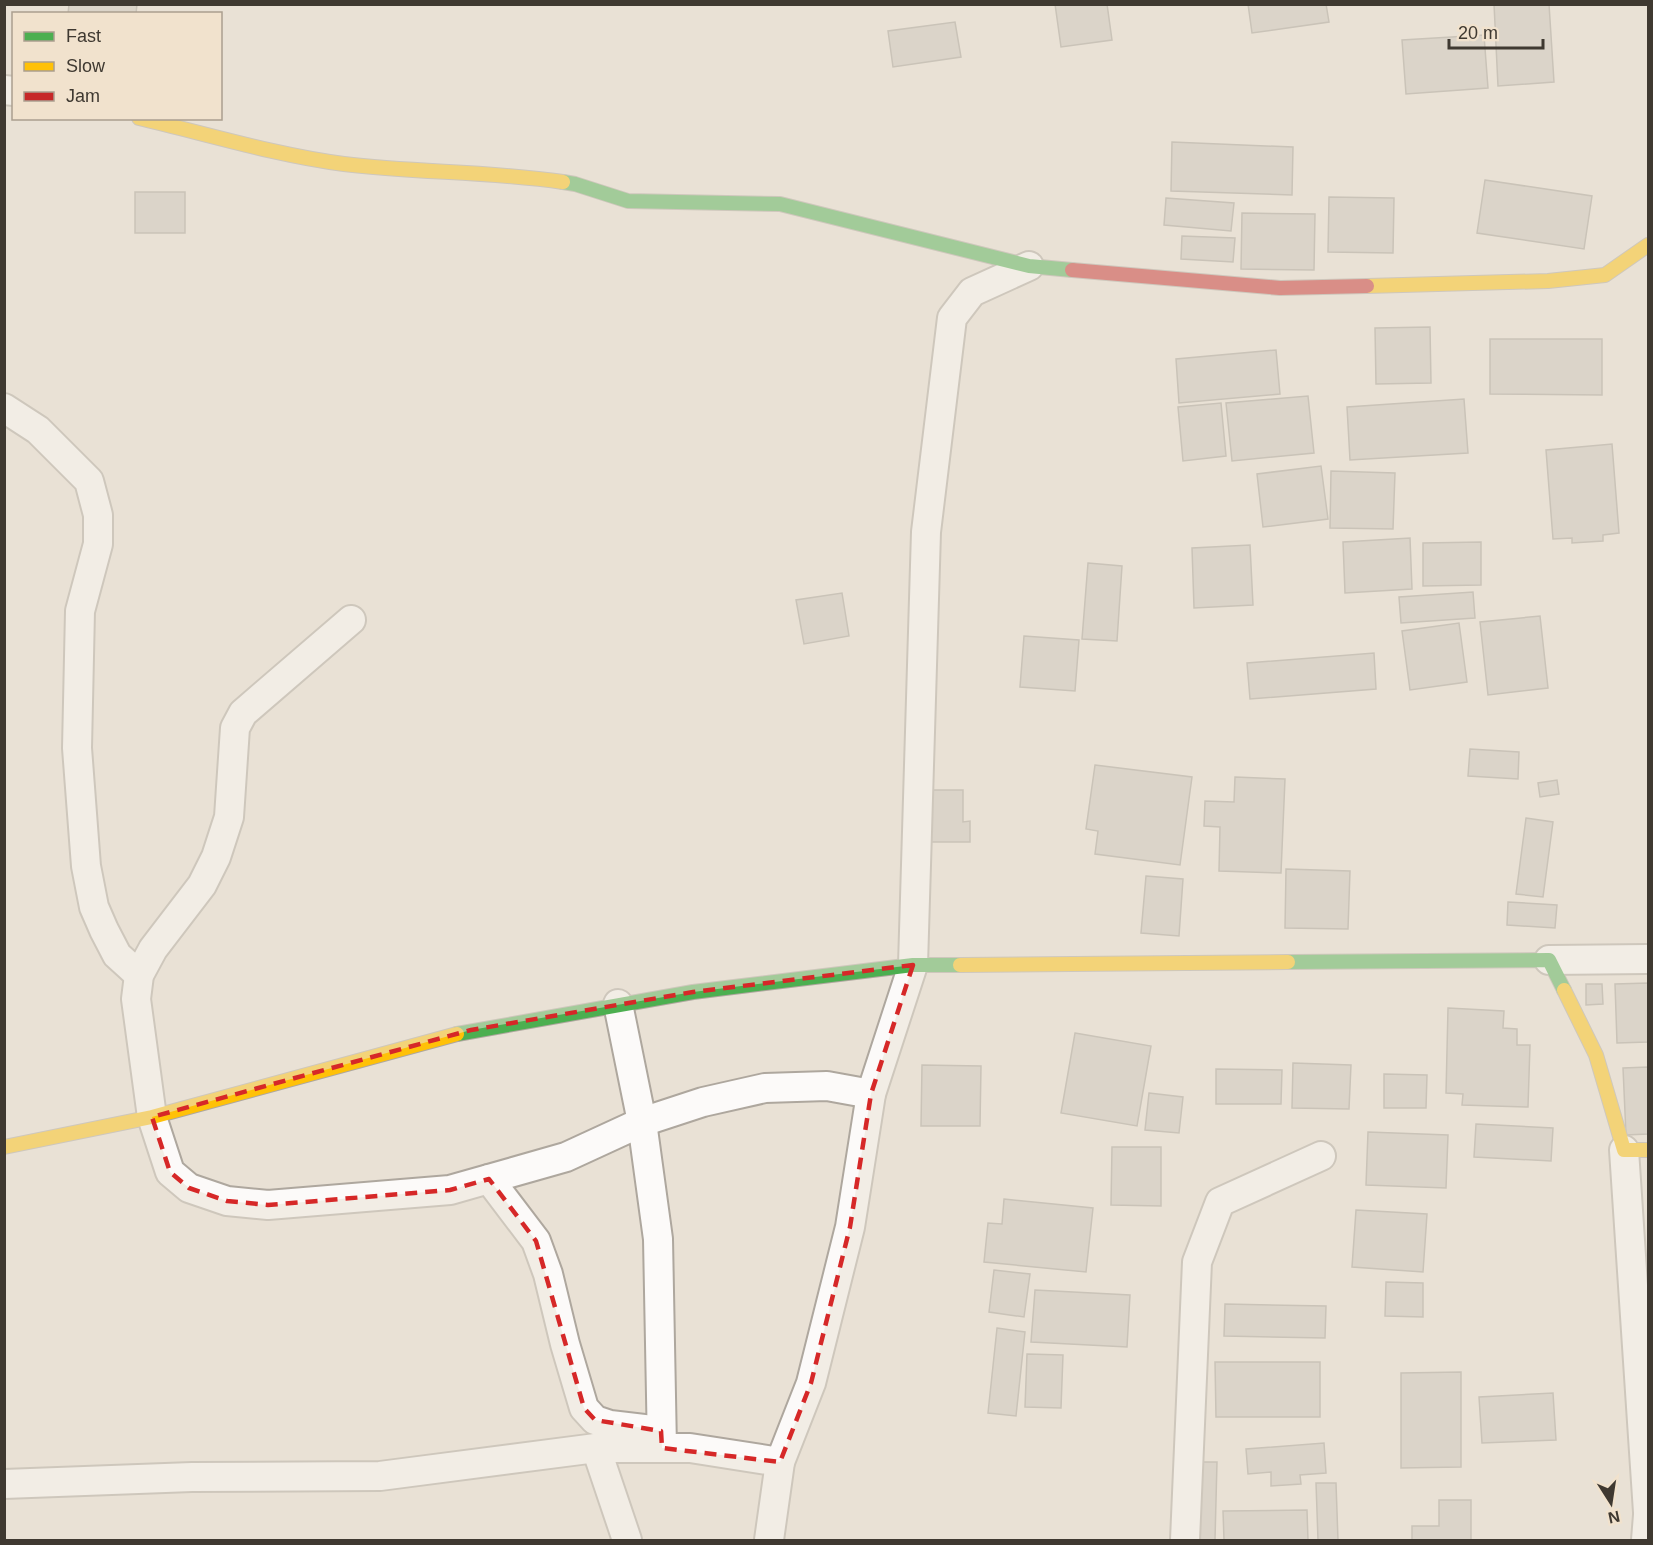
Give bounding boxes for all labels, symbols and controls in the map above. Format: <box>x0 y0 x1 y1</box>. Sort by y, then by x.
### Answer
legend <box>12 12 222 120</box>
scale bar <box>1449 12 1544 50</box>
text: 20 m <box>1458 23 1498 43</box>
text: Fast <box>66 26 101 46</box>
text: Slow <box>66 56 106 76</box>
text: Jam <box>66 86 100 106</box>
north arrow <box>1581 1473 1641 1533</box>
text: N <box>1607 1508 1621 1527</box>

